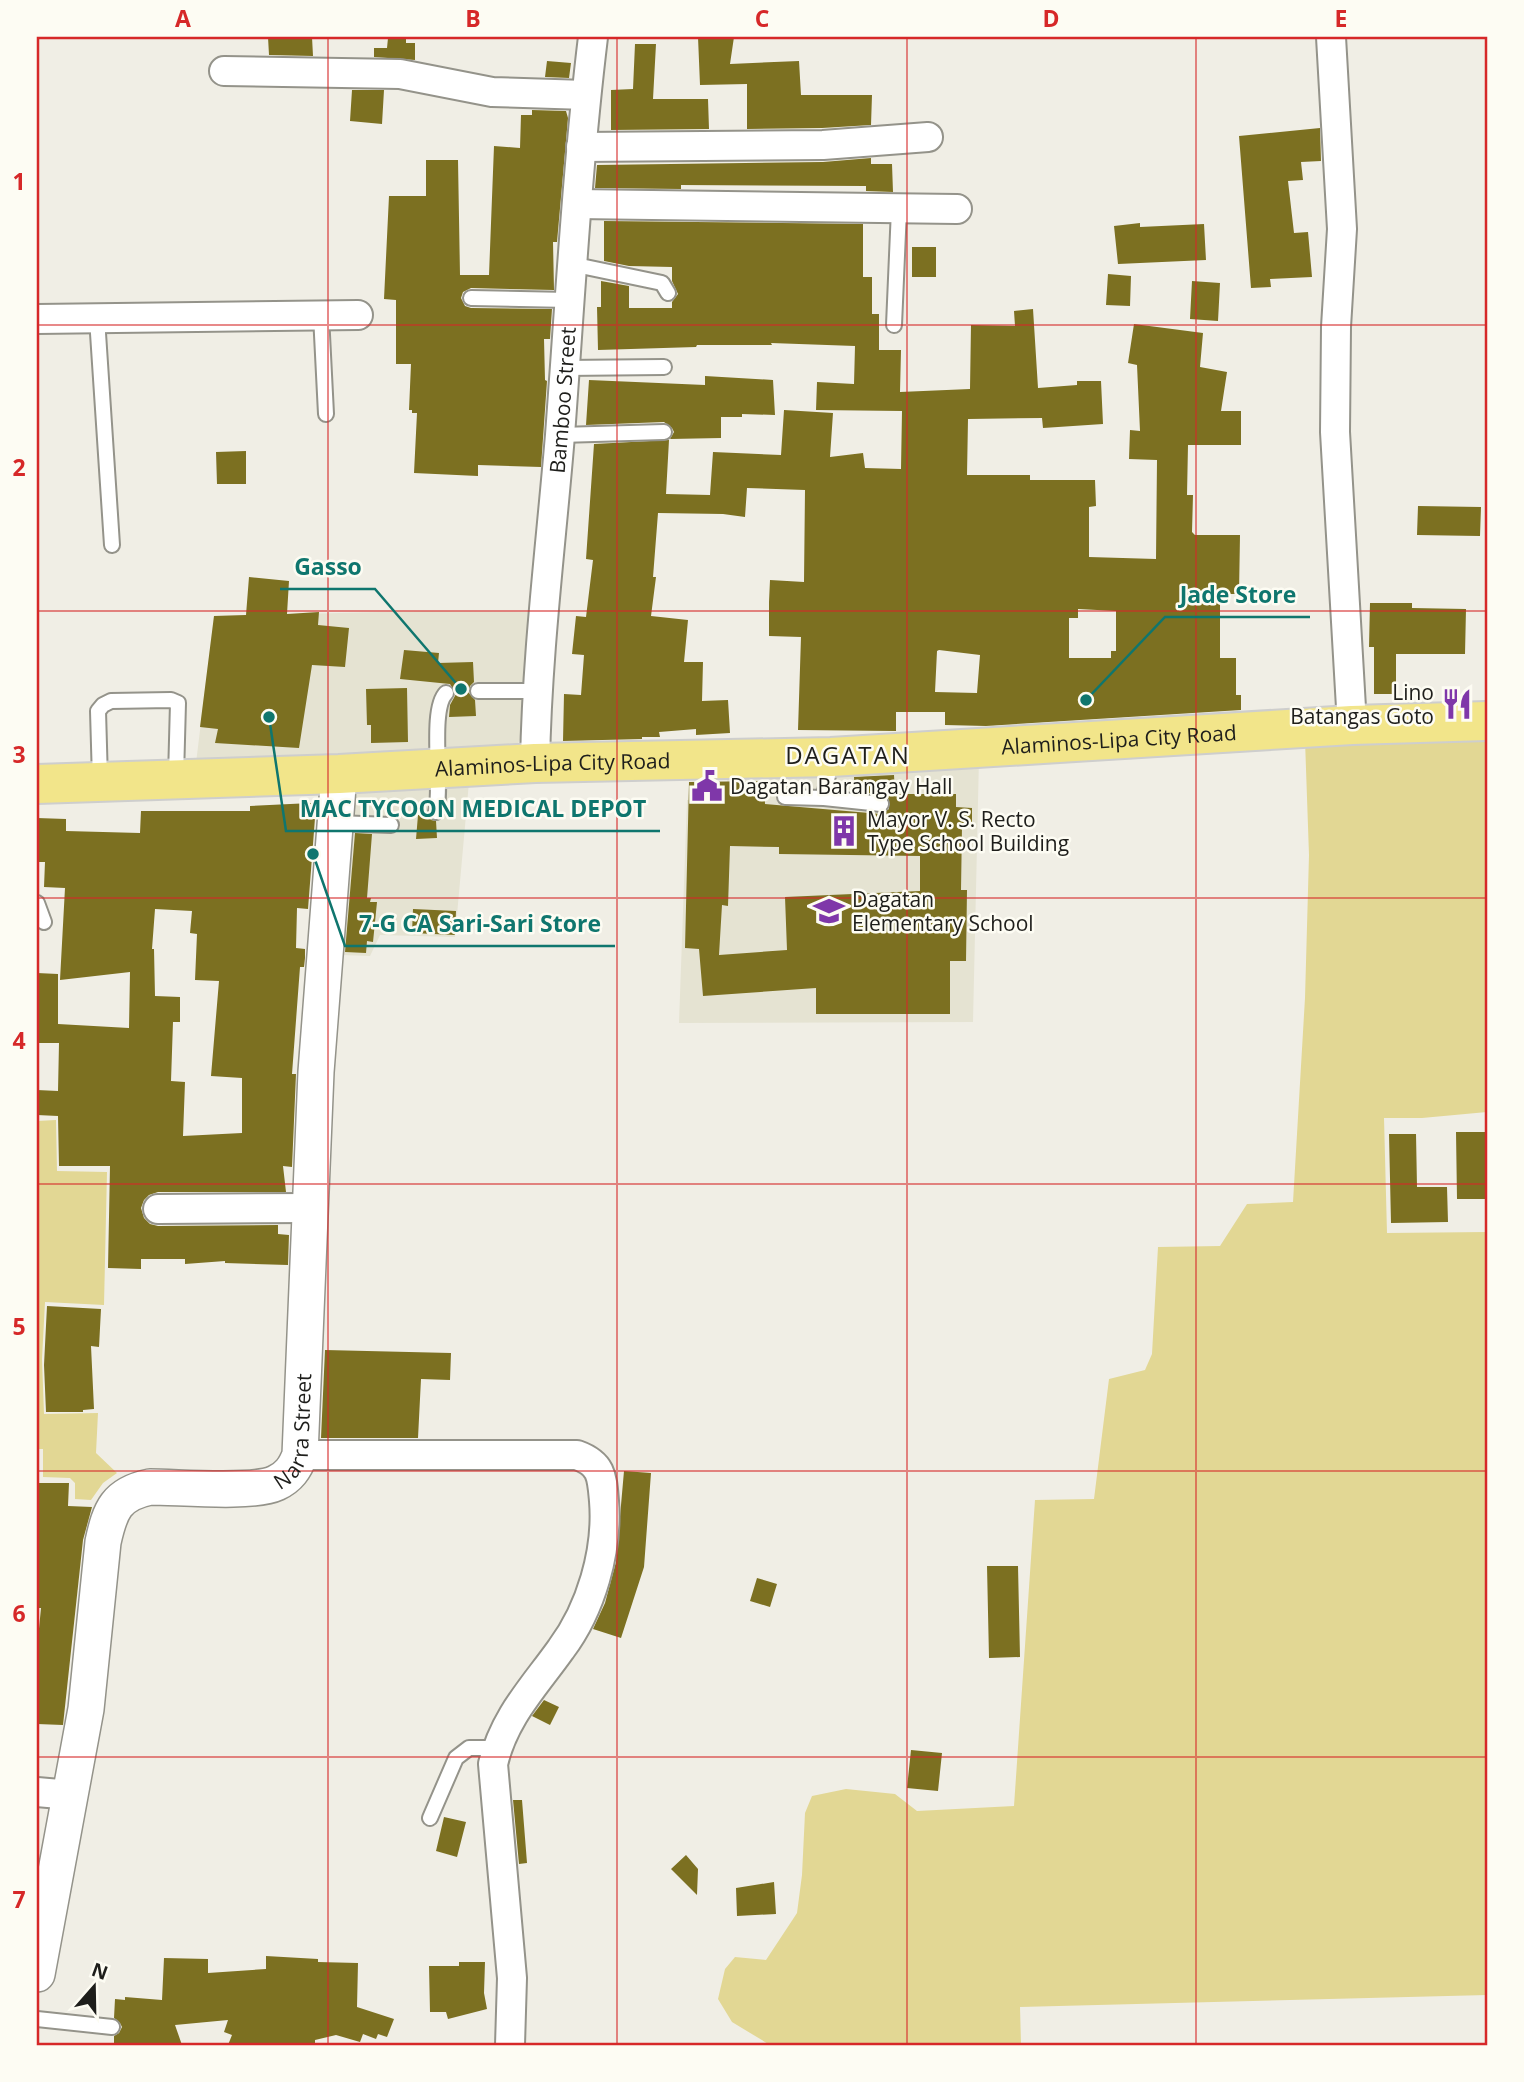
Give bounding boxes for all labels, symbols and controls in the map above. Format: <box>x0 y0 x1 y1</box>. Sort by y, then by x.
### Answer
text: A <box>175 2 191 34</box>
text: B <box>465 2 481 34</box>
text: C <box>755 2 769 34</box>
text: D <box>1042 2 1060 34</box>
text: E <box>1335 2 1347 34</box>
text: 1 <box>12 165 26 197</box>
street label: Bamboo Street <box>543 326 582 475</box>
text: 2 <box>12 451 26 483</box>
callout: Gasso <box>280 545 375 589</box>
text: Gasso <box>294 550 362 582</box>
callout: Jade Store <box>1165 573 1310 617</box>
text: Jade Store <box>1178 578 1296 610</box>
place label: Lino Batangas Goto <box>1290 678 1434 730</box>
restaurant icon: Lino Batangas Goto <box>1440 687 1474 721</box>
street label: Alaminos-Lipa City Road <box>1000 718 1237 761</box>
text: 3 <box>12 738 26 770</box>
district label: DAGATAN <box>785 738 911 771</box>
street label: Alaminos-Lipa City Road <box>434 746 671 783</box>
public building icon: Dagatan Barangay Hall <box>690 769 724 803</box>
place label: Dagatan Barangay Hall <box>730 772 953 800</box>
callout: MAC TYCOON MEDICAL DEPOT <box>286 787 660 831</box>
text: MAC TYCOON MEDICAL DEPOT <box>300 792 646 824</box>
place label: Mayor V. S. Recto Type School Building <box>867 805 1069 857</box>
building icon: Mayor V. S. Recto Type School Building <box>827 814 861 848</box>
place label: Dagatan Elementary School <box>852 885 1034 937</box>
school or university icon: Dagatan Elementary School <box>812 894 846 928</box>
callout: 7-G CA Sari-Sari Store <box>345 902 615 946</box>
text: 7-G CA Sari-Sari Store <box>359 907 601 939</box>
text: 4 <box>12 1024 26 1056</box>
text: 5 <box>12 1310 26 1342</box>
street label: Narra Street <box>268 1373 317 1496</box>
text: 6 <box>12 1597 26 1629</box>
text: 7 <box>12 1883 26 1915</box>
north arrow <box>60 1952 130 2022</box>
text: N <box>88 1956 112 1986</box>

